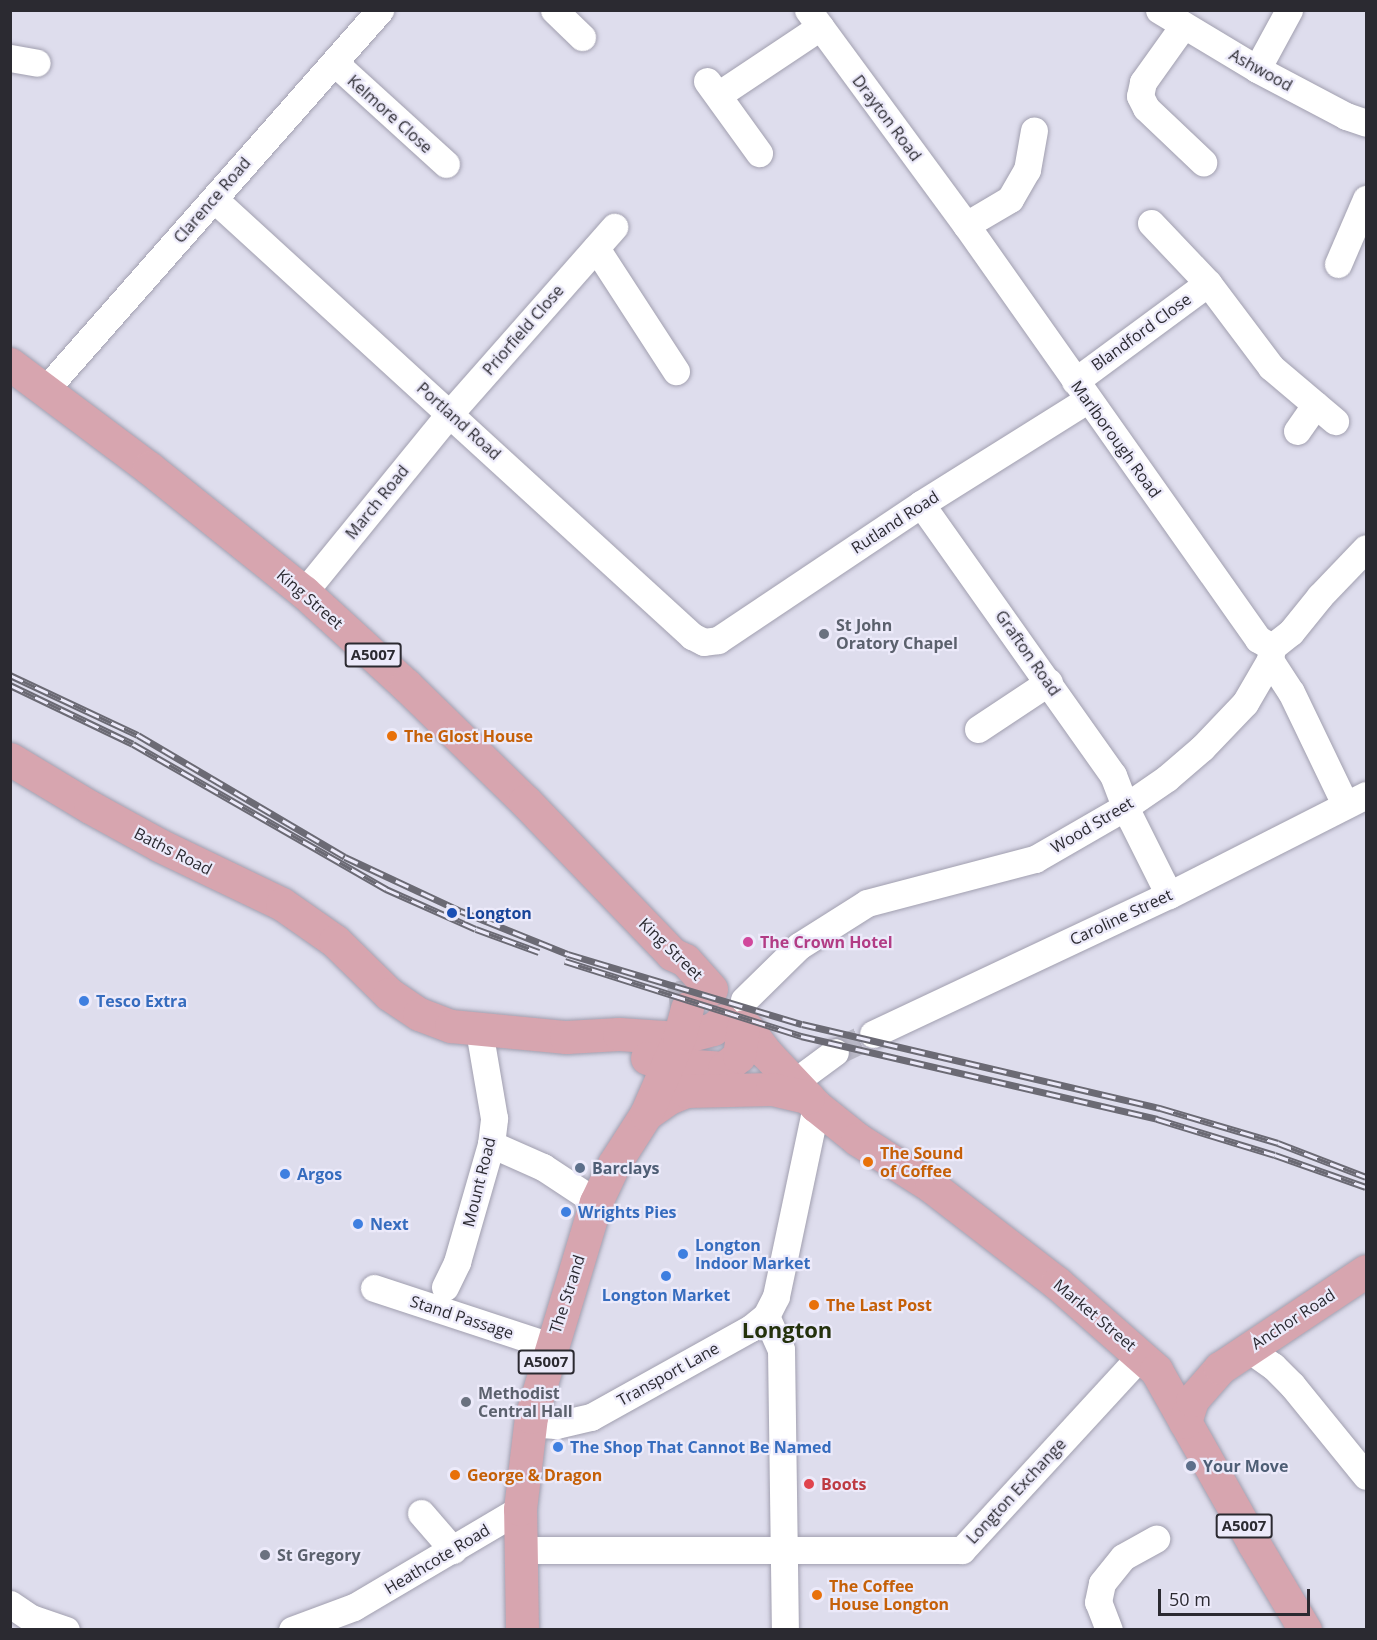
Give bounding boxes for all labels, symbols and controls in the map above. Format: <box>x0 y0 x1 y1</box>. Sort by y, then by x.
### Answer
street label: Ashwood <box>1226 45 1296 95</box>
street label: Kelmore Close <box>344 71 436 157</box>
street label: Drayton Road <box>848 71 926 165</box>
street label: Clarence Road <box>170 153 254 247</box>
street label: Priorfield Close <box>479 281 567 379</box>
street label: Blandford Close <box>1087 289 1195 375</box>
street label: Marlborough Road <box>1067 377 1165 501</box>
street label: Portland Road <box>413 378 505 464</box>
street label: March Road <box>341 461 413 543</box>
street label: Rutland Road <box>848 487 942 557</box>
street label: King Street <box>273 565 347 633</box>
street label: Grafton Road <box>991 607 1065 699</box>
place label: St John Oratory Chapel <box>836 615 958 653</box>
marker: St John Oratory Chapel <box>817 627 831 641</box>
road number: A5007 <box>344 643 401 667</box>
place label: The Glost House <box>404 726 533 746</box>
marker: The Glost House <box>385 729 399 743</box>
street label: Wood Street <box>1047 793 1137 857</box>
street label: Baths Road <box>131 823 215 879</box>
street label: Caroline Street <box>1067 885 1175 949</box>
place label: Longton <box>466 903 532 923</box>
marker: Longton <box>443 904 461 922</box>
street label: King Street <box>635 914 707 984</box>
place label: The Crown Hotel <box>760 932 893 952</box>
marker: The Crown Hotel <box>741 935 755 949</box>
place label: Tesco Extra <box>96 991 187 1011</box>
marker: Tesco Extra <box>77 994 91 1008</box>
street label: Mount Road <box>459 1135 499 1229</box>
place label: The Sound of Coffee <box>880 1143 963 1181</box>
marker: The Sound of Coffee <box>861 1155 875 1169</box>
place label: Barclays <box>592 1158 660 1178</box>
marker: Barclays <box>573 1161 587 1175</box>
place label: Argos <box>297 1164 342 1184</box>
marker: Argos <box>278 1167 292 1181</box>
place label: Wrights Pies <box>578 1202 677 1222</box>
marker: Wrights Pies <box>559 1205 573 1219</box>
place label: Next <box>370 1214 409 1234</box>
marker: Next <box>351 1217 365 1231</box>
place label: Longton Indoor Market <box>695 1235 811 1273</box>
marker: Longton Indoor Market <box>676 1247 690 1261</box>
street label: The Strand <box>545 1252 589 1336</box>
marker: Longton Market <box>659 1269 673 1283</box>
street label: Market Street <box>1050 1275 1140 1355</box>
place label: Longton Market <box>602 1285 730 1305</box>
street label: Anchor Road <box>1248 1285 1338 1353</box>
street label: Stand Passage <box>408 1291 516 1343</box>
place label: The Last Post <box>826 1295 932 1315</box>
marker: The Last Post <box>807 1298 821 1312</box>
district label: Longton <box>742 1317 832 1343</box>
street label: Transport Lane <box>614 1338 722 1410</box>
road number: A5007 <box>518 1350 574 1374</box>
place label: Methodist Central Hall <box>478 1383 573 1421</box>
marker: Methodist Central Hall <box>459 1395 473 1409</box>
street label: Longton Exchange <box>962 1434 1070 1548</box>
place label: The Shop That Cannot Be Named <box>570 1437 832 1457</box>
marker: The Shop That Cannot Be Named <box>551 1440 565 1454</box>
place label: Your Move <box>1203 1456 1288 1476</box>
marker: Your Move <box>1184 1459 1198 1473</box>
place label: George & Dragon <box>467 1465 602 1485</box>
marker: George & Dragon <box>448 1468 462 1482</box>
place label: Boots <box>821 1474 866 1494</box>
marker: Boots <box>802 1477 816 1491</box>
road number: A5007 <box>1216 1514 1272 1538</box>
street label: Heathcote Road <box>381 1520 493 1598</box>
place label: St Gregory <box>277 1545 361 1565</box>
marker: St Gregory <box>258 1548 272 1562</box>
place label: The Coffee House Longton <box>829 1576 949 1614</box>
scale bar <box>1161 1577 1312 1615</box>
text: 50 m <box>1169 1587 1211 1611</box>
marker: The Coffee House Longton <box>810 1588 824 1602</box>

